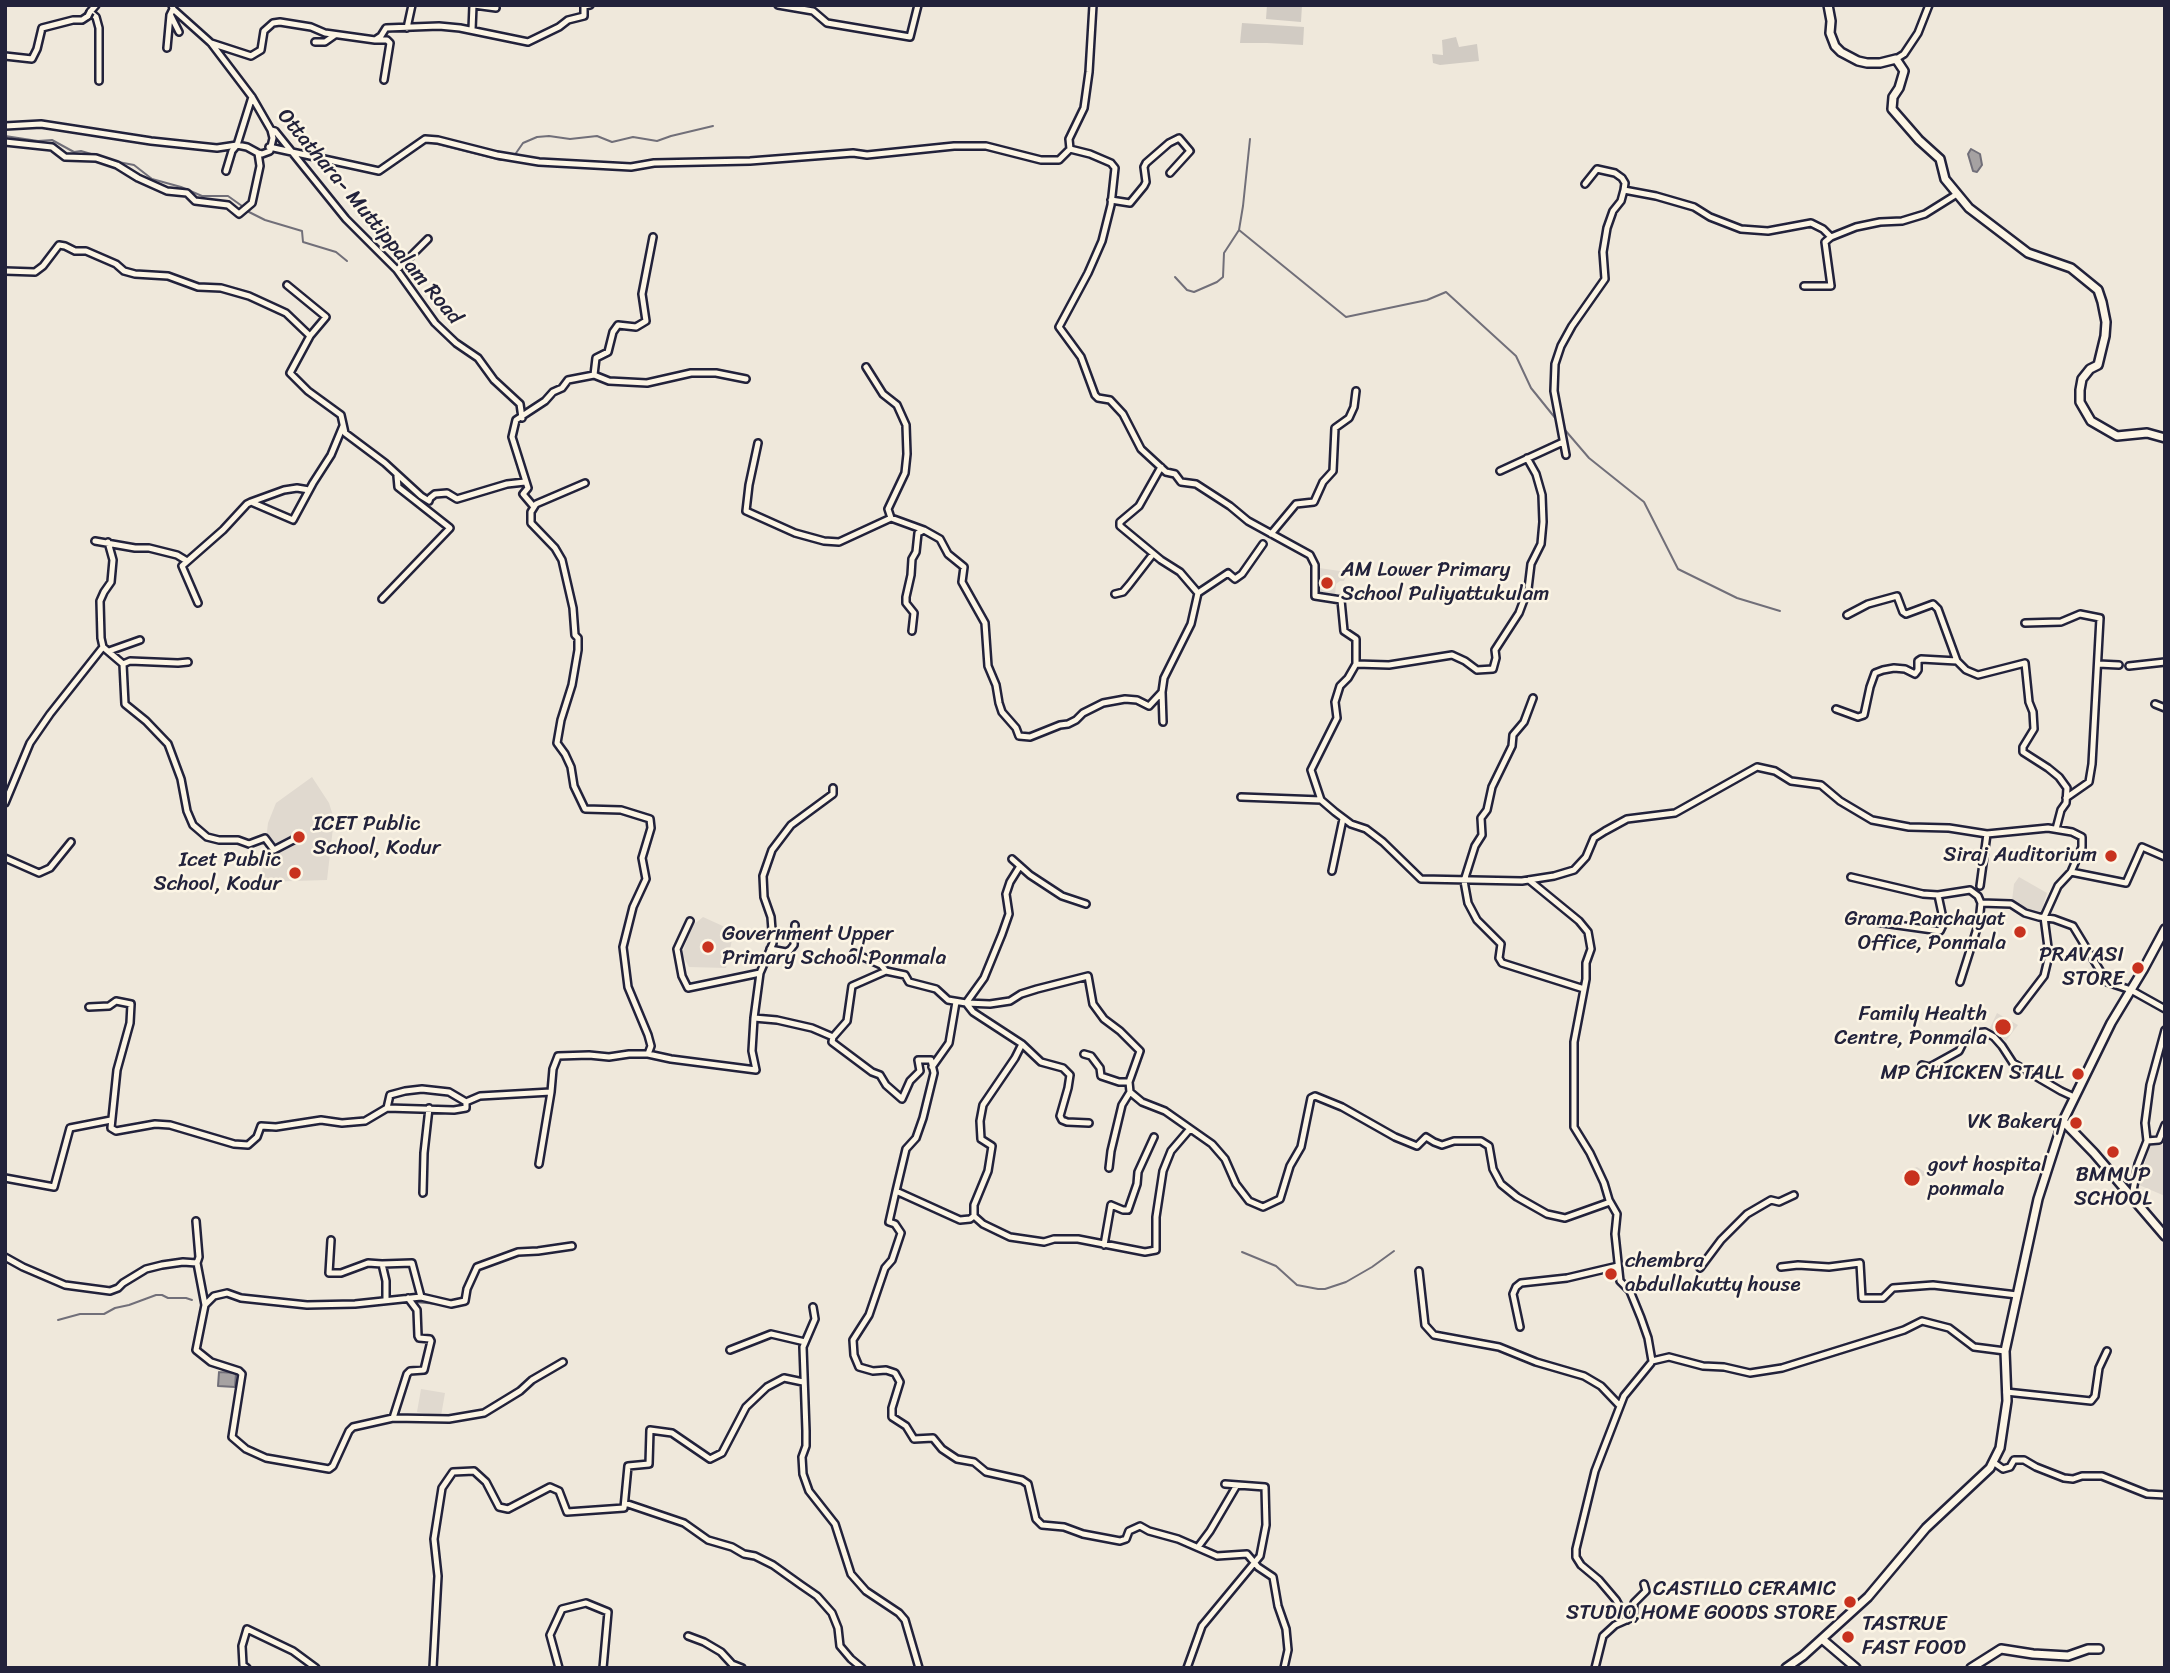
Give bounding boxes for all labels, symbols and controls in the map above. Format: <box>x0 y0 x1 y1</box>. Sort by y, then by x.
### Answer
street label: Ottathara- Muttippalam Road <box>271 104 467 330</box>
place label: AM Lower Primary School Puliyattukulam <box>1341 558 1549 608</box>
marker: AM Lower Primary School Puliyattukulam <box>1319 575 1335 591</box>
place label: ICET Public School, Kodur <box>313 812 440 862</box>
marker: ICET Public School, Kodur <box>291 829 307 845</box>
place label: Siraj Auditorium <box>1943 843 2097 869</box>
place label: Icet Public School, Kodur <box>154 848 281 898</box>
marker: Siraj Auditorium <box>2103 848 2119 864</box>
marker: Icet Public School, Kodur <box>287 865 303 881</box>
place label: Grama Panchayat Office, Ponmala <box>1844 907 2006 957</box>
place label: Government Upper Primary School Ponmala <box>722 922 946 972</box>
marker: Grama Panchayat Office, Ponmala <box>2012 924 2028 940</box>
marker: Government Upper Primary School Ponmala <box>700 939 716 955</box>
place label: PRAVASI STORE <box>2039 943 2124 993</box>
marker: PRAVASI STORE <box>2130 960 2146 976</box>
place label: Family Health Centre, Ponmala <box>1834 1002 1987 1052</box>
marker: Family Health Centre, Ponmala <box>1993 1017 2013 1037</box>
place label: MP CHICKEN STALL <box>1881 1061 2064 1087</box>
marker: MP CHICKEN STALL <box>2070 1066 2086 1082</box>
place label: VK Bakery <box>1967 1110 2062 1136</box>
marker: VK Bakery <box>2068 1115 2084 1131</box>
marker: BMMUP SCHOOL <box>2105 1144 2121 1160</box>
place label: govt hospital ponmala <box>1928 1153 2047 1203</box>
place label: BMMUP SCHOOL <box>2074 1163 2152 1213</box>
marker: govt hospital ponmala <box>1902 1168 1922 1188</box>
place label: chembra abdullakutty house <box>1625 1249 1801 1299</box>
marker: chembra abdullakutty house <box>1603 1266 1619 1282</box>
place label: CASTILLO CERAMIC STUDIO,HOME GOODS STORE <box>1566 1577 1836 1627</box>
marker: CASTILLO CERAMIC STUDIO,HOME GOODS STORE <box>1842 1594 1858 1610</box>
place label: TASTRUE FAST FOOD <box>1862 1612 1966 1662</box>
marker: TASTRUE FAST FOOD <box>1840 1629 1856 1645</box>

